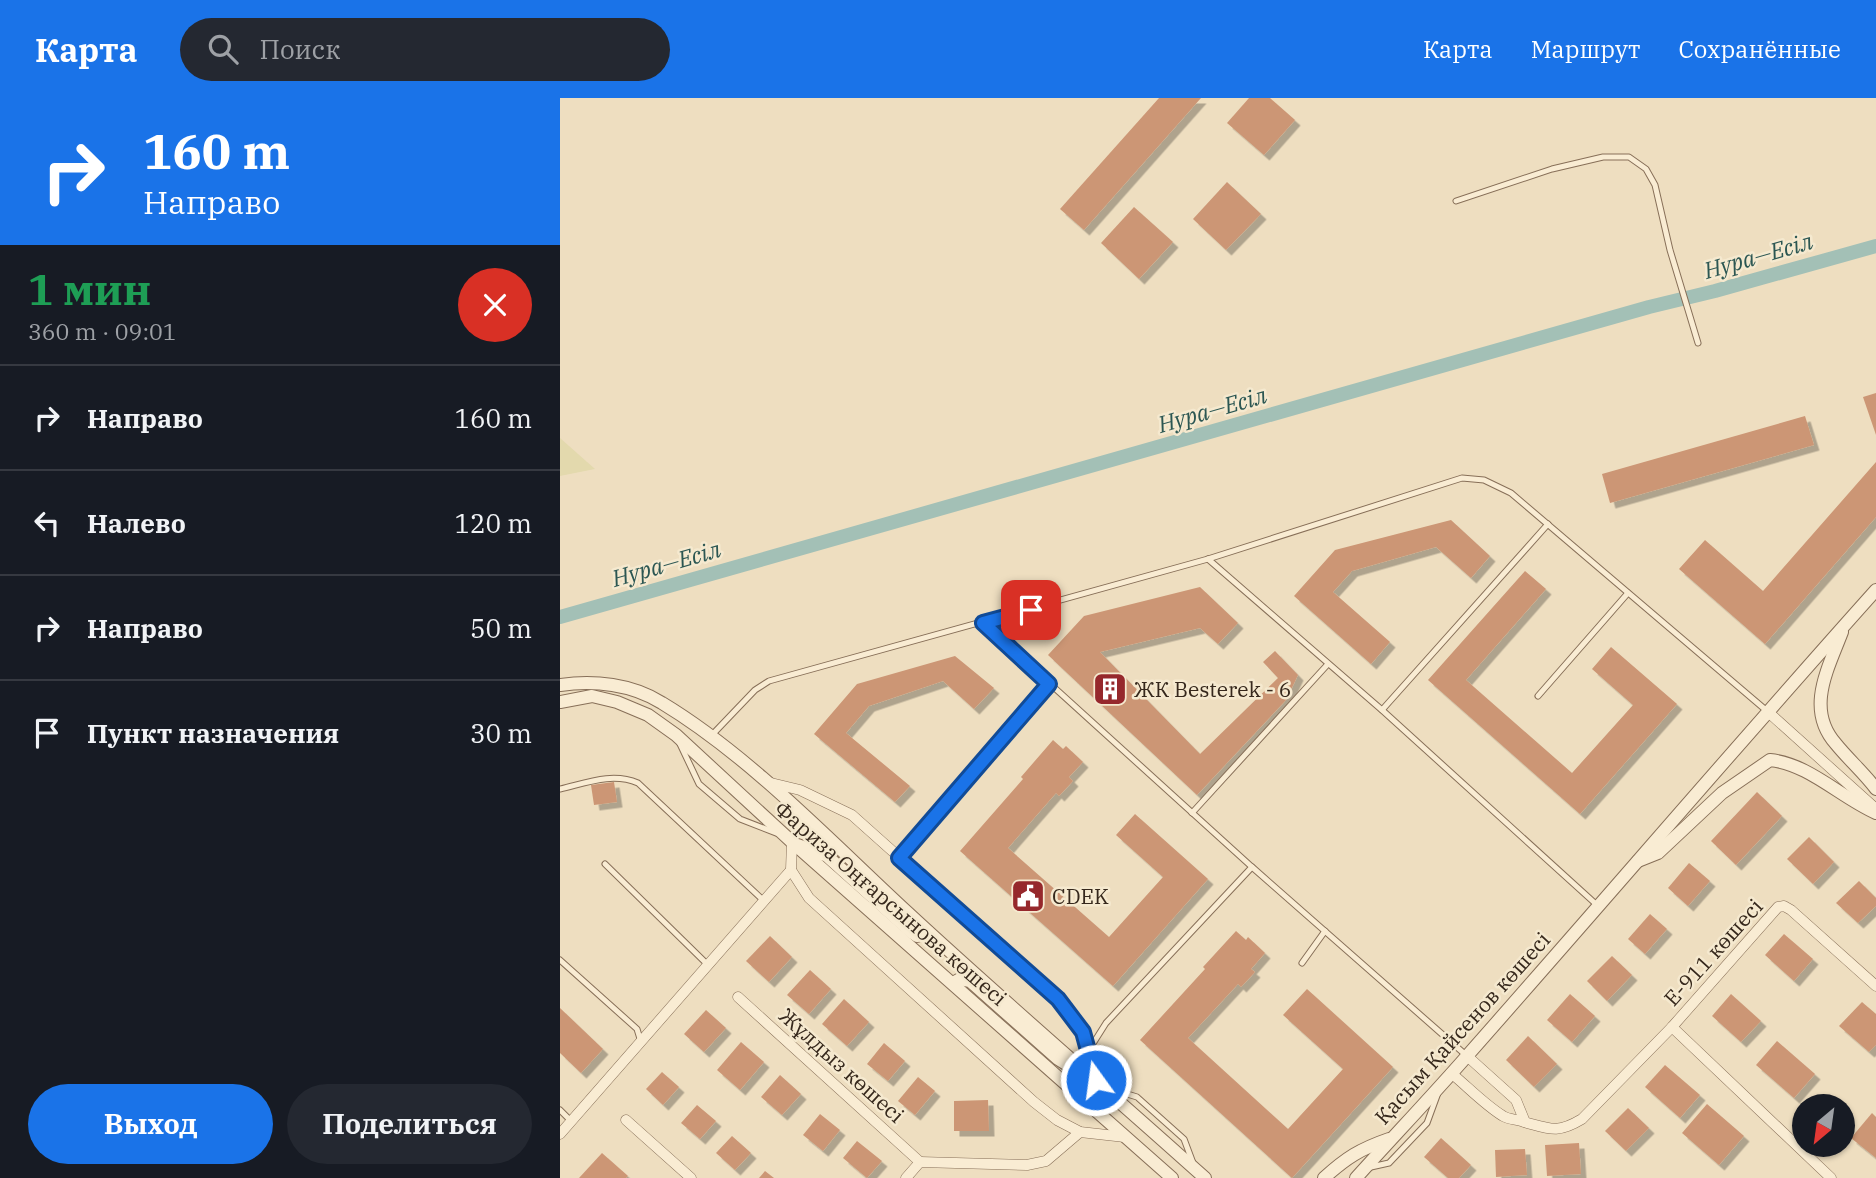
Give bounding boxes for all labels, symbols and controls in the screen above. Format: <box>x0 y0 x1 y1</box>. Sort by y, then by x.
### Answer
search box <box>180 18 670 81</box>
text: Карта <box>35 28 138 71</box>
icon: search <box>204 30 242 68</box>
text: Поиск <box>260 32 340 66</box>
text: Карта <box>1423 33 1493 65</box>
text: Маршрут <box>1531 33 1640 65</box>
text: Сохранённые <box>1678 33 1841 65</box>
text: 160 m <box>143 119 290 182</box>
icon: right <box>28 126 119 217</box>
text: Направо <box>143 181 280 223</box>
water label: Нура—Есіл <box>1699 225 1816 285</box>
text: 1 мин <box>28 262 151 317</box>
button: close <box>458 268 532 342</box>
text: 360 m · 09:01 <box>28 316 177 346</box>
water label: Нура—Есіл <box>1153 379 1270 439</box>
icon: right <box>28 399 66 437</box>
text: Направо <box>87 401 203 435</box>
text: 160 m <box>454 401 532 435</box>
icon: left <box>28 504 66 542</box>
text: Налево <box>87 506 186 540</box>
text: 120 m <box>454 506 532 540</box>
water label: Нура—Есіл <box>607 533 724 593</box>
pin <box>1001 580 1061 640</box>
icon: arrive <box>1012 591 1050 629</box>
icon: right <box>28 609 66 647</box>
text: Направо <box>87 611 203 645</box>
text: 50 m <box>470 611 532 645</box>
building icon: ЖК Besterek - 6 <box>1091 670 1129 708</box>
place label: ЖК Besterek - 6 <box>1134 675 1291 703</box>
icon: arrive <box>28 714 66 752</box>
text: Пункт назначения <box>87 716 339 750</box>
text: 30 m <box>470 716 532 750</box>
street label: Фариза Оңғарсынова көшесі <box>769 794 1013 1012</box>
public building icon: CDEK <box>1009 877 1047 915</box>
place label: CDEK <box>1052 882 1109 910</box>
street label: Е-911 көшесі <box>1657 893 1769 1011</box>
street label: Қасым Қайсенов көшесі <box>1368 926 1556 1130</box>
street label: Жұлдыз көшесі <box>774 1001 910 1129</box>
position arrow <box>1059 1043 1133 1117</box>
button: Выход <box>28 1084 273 1164</box>
button: Поделиться <box>287 1084 532 1164</box>
north arrow <box>1792 1094 1855 1157</box>
map controls <box>1792 1094 1855 1157</box>

